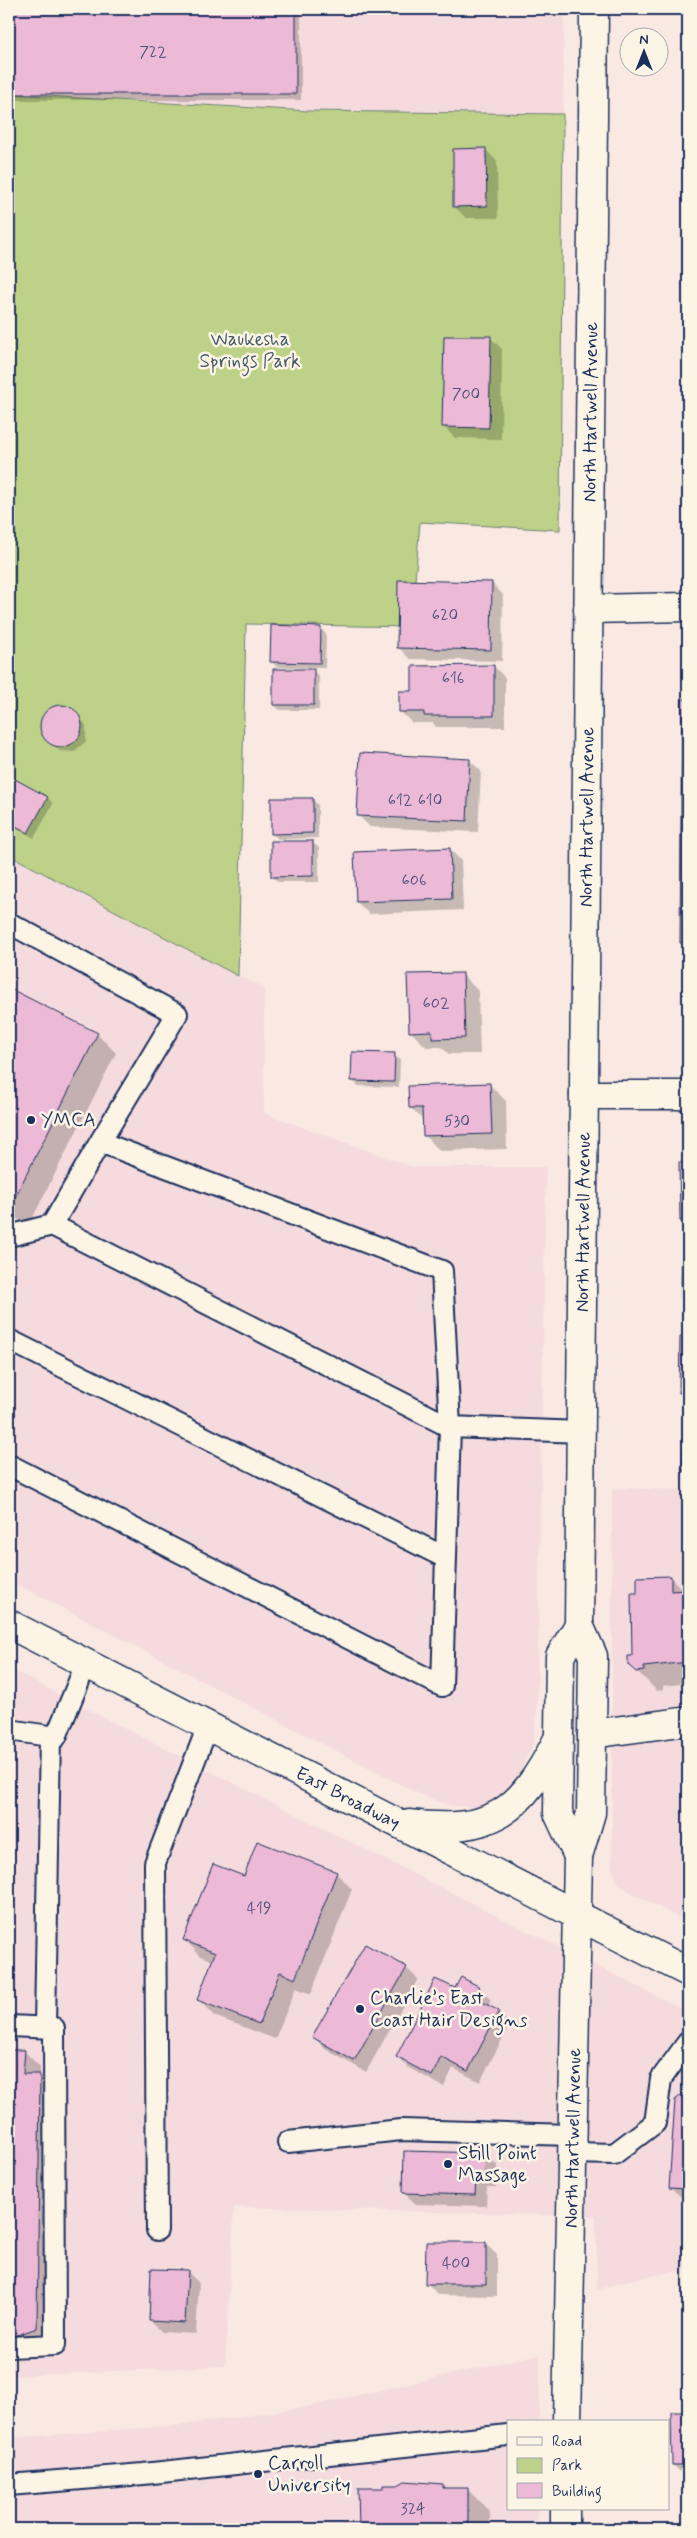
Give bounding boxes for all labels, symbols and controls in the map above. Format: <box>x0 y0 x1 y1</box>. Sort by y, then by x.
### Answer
north arrow <box>620 28 670 78</box>
text: N <box>639 31 649 49</box>
house number: 722 <box>139 42 167 63</box>
street label: North Hartwell Avenue <box>577 322 604 502</box>
park label: Waukesha Springs Park <box>200 327 300 377</box>
house number: 700 <box>452 384 480 405</box>
house number: 620 <box>432 605 458 626</box>
house number: 616 <box>442 668 464 689</box>
street label: North Hartwell Avenue <box>573 727 600 907</box>
house number: 612 <box>388 790 413 811</box>
house number: 610 <box>418 790 442 811</box>
house number: 606 <box>402 870 426 891</box>
house number: 602 <box>423 993 450 1014</box>
place label: YMCA <box>41 1108 96 1133</box>
house number: 530 <box>444 1111 470 1132</box>
marker: YMCA <box>25 1114 37 1126</box>
street label: North Hartwell Avenue <box>569 1132 596 1312</box>
street label: East Broadway <box>291 1760 405 1835</box>
house number: 419 <box>247 1898 271 1919</box>
place label: Charlie’s East Coast Hair Designs <box>370 1986 528 2036</box>
marker: Charlie’s East Coast Hair Designs <box>354 2003 366 2015</box>
street label: North Hartwell Avenue <box>558 2048 587 2228</box>
place label: Still Point Massage <box>458 2141 537 2189</box>
marker: Still Point Massage <box>442 2158 454 2170</box>
house number: 400 <box>442 2253 470 2274</box>
legend <box>507 2420 670 2510</box>
text: Road <box>552 2432 582 2452</box>
place label: Carroll University <box>268 2451 351 2498</box>
text: Park <box>552 2456 582 2476</box>
marker: Carroll University <box>252 2468 264 2480</box>
text: Building <box>552 2482 602 2503</box>
house number: 324 <box>400 2499 426 2520</box>

